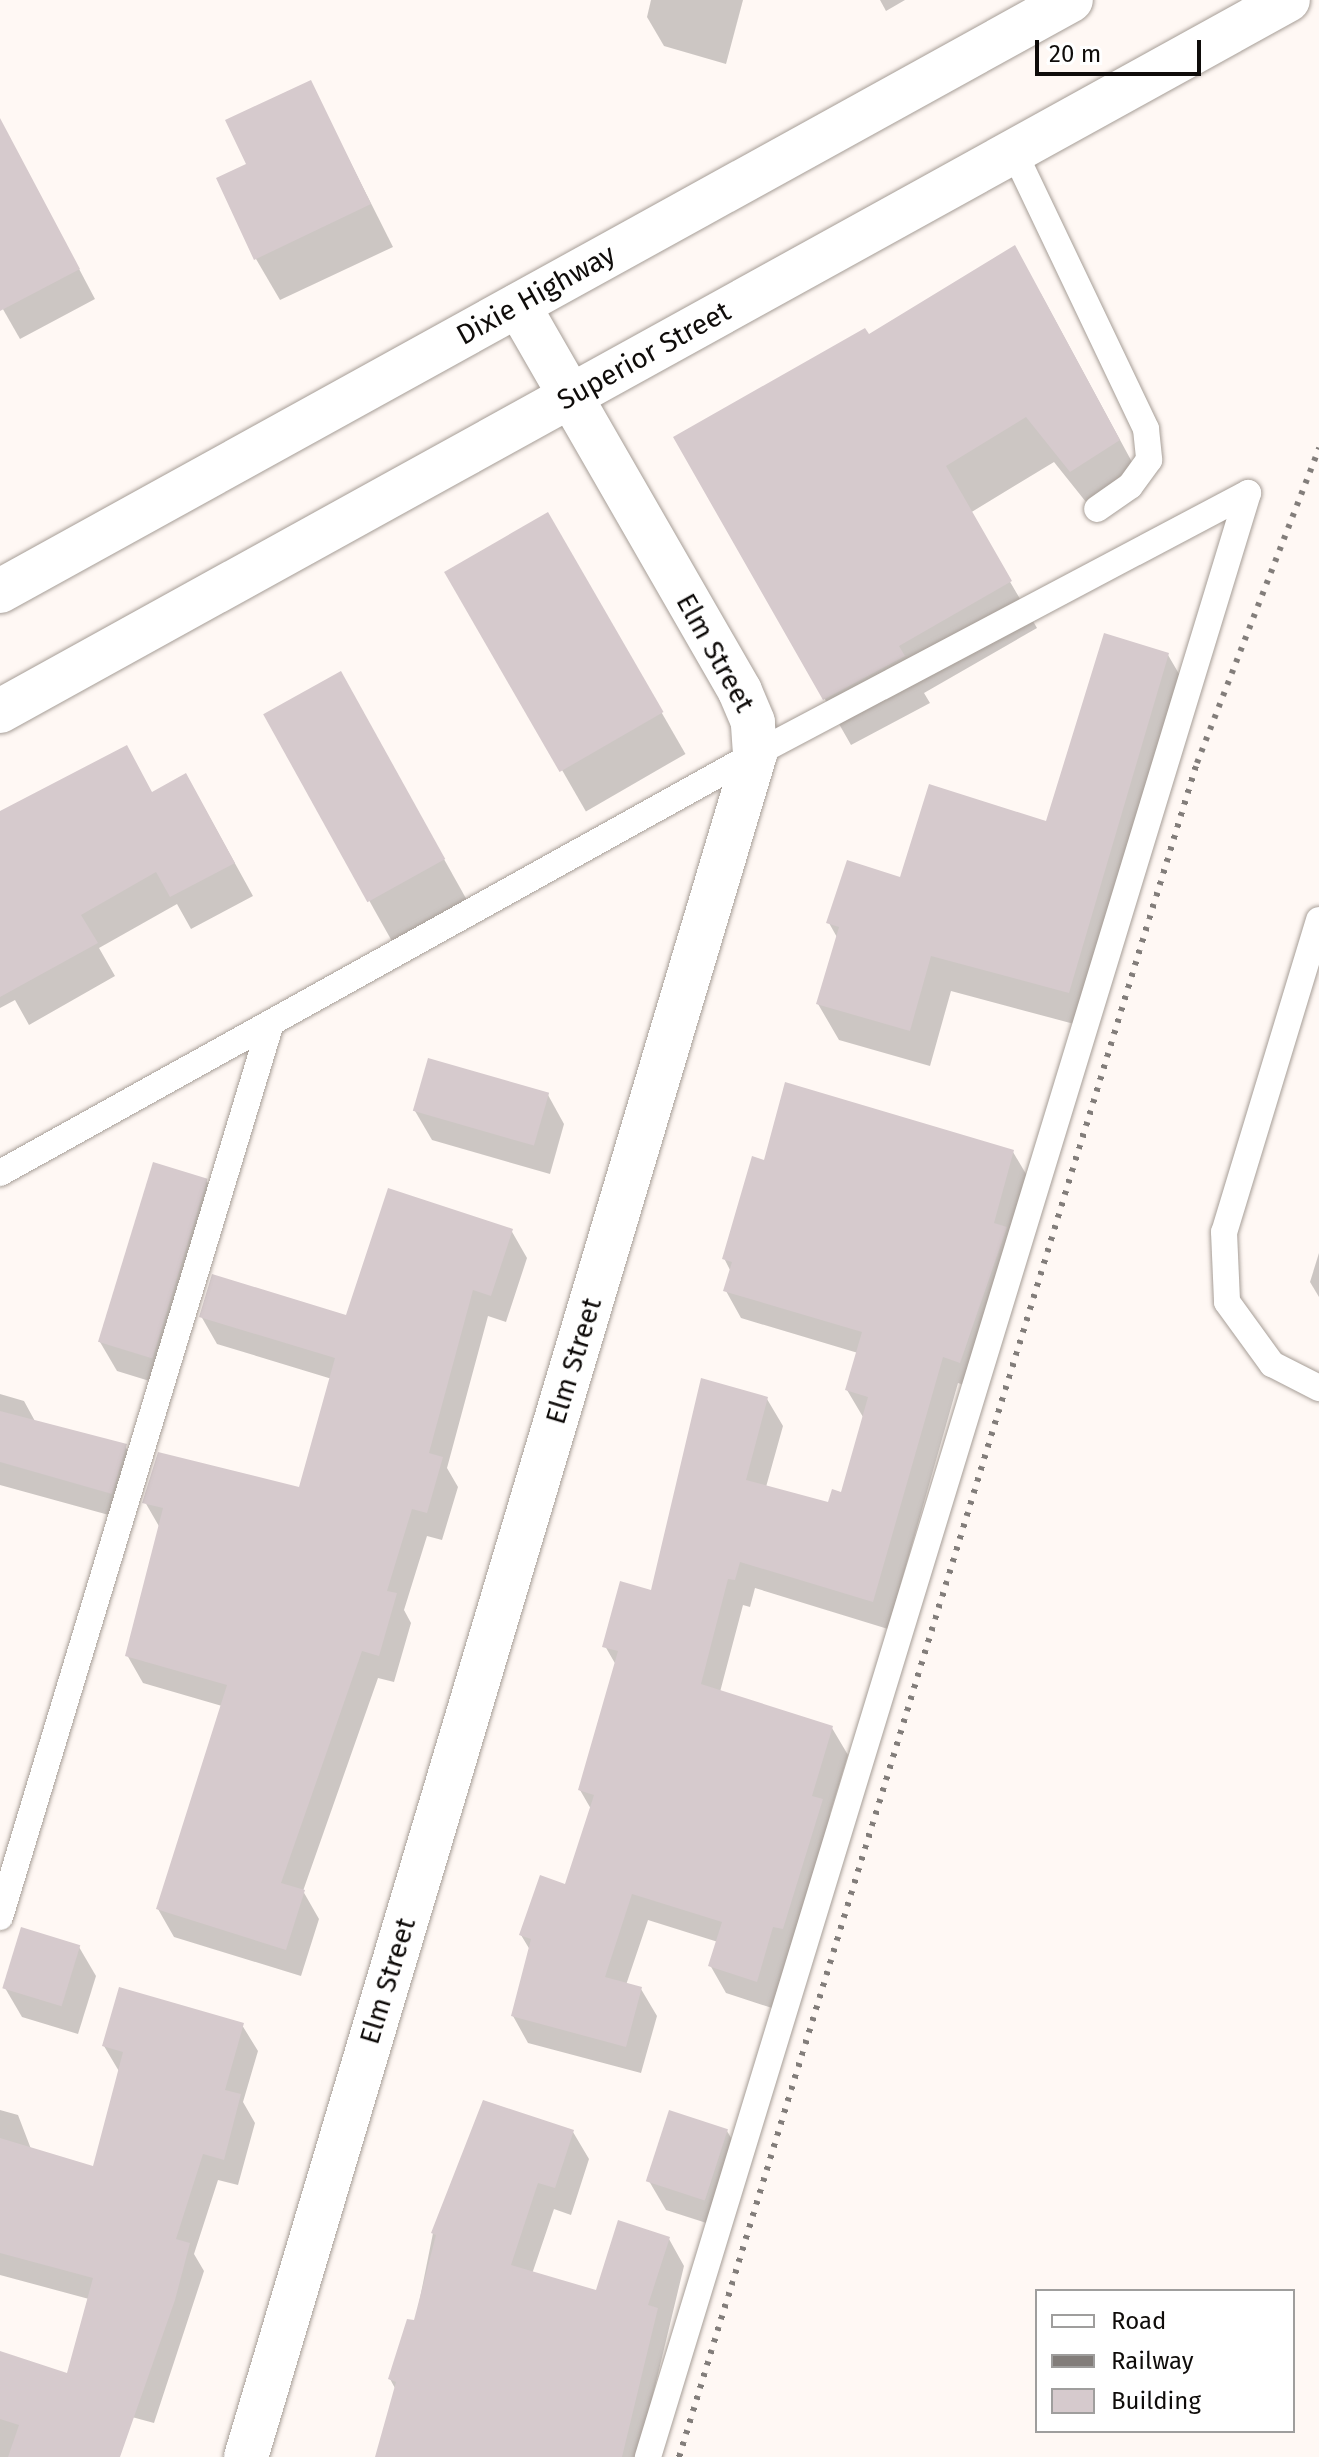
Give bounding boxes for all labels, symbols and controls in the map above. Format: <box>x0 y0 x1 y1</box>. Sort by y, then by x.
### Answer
scale bar <box>1039 24 1205 74</box>
text: 20 m <box>1049 40 1101 68</box>
street label: Dixie Highway <box>451 238 621 352</box>
street label: Superior Street <box>552 295 736 417</box>
street label: Elm Street <box>669 588 761 718</box>
street label: Elm Street <box>539 1294 609 1428</box>
street label: Elm Street <box>353 1914 423 2048</box>
legend <box>1035 2289 1295 2433</box>
text: Road <box>1111 2307 1166 2335</box>
text: Railway <box>1111 2347 1194 2375</box>
text: Building <box>1111 2387 1201 2415</box>

